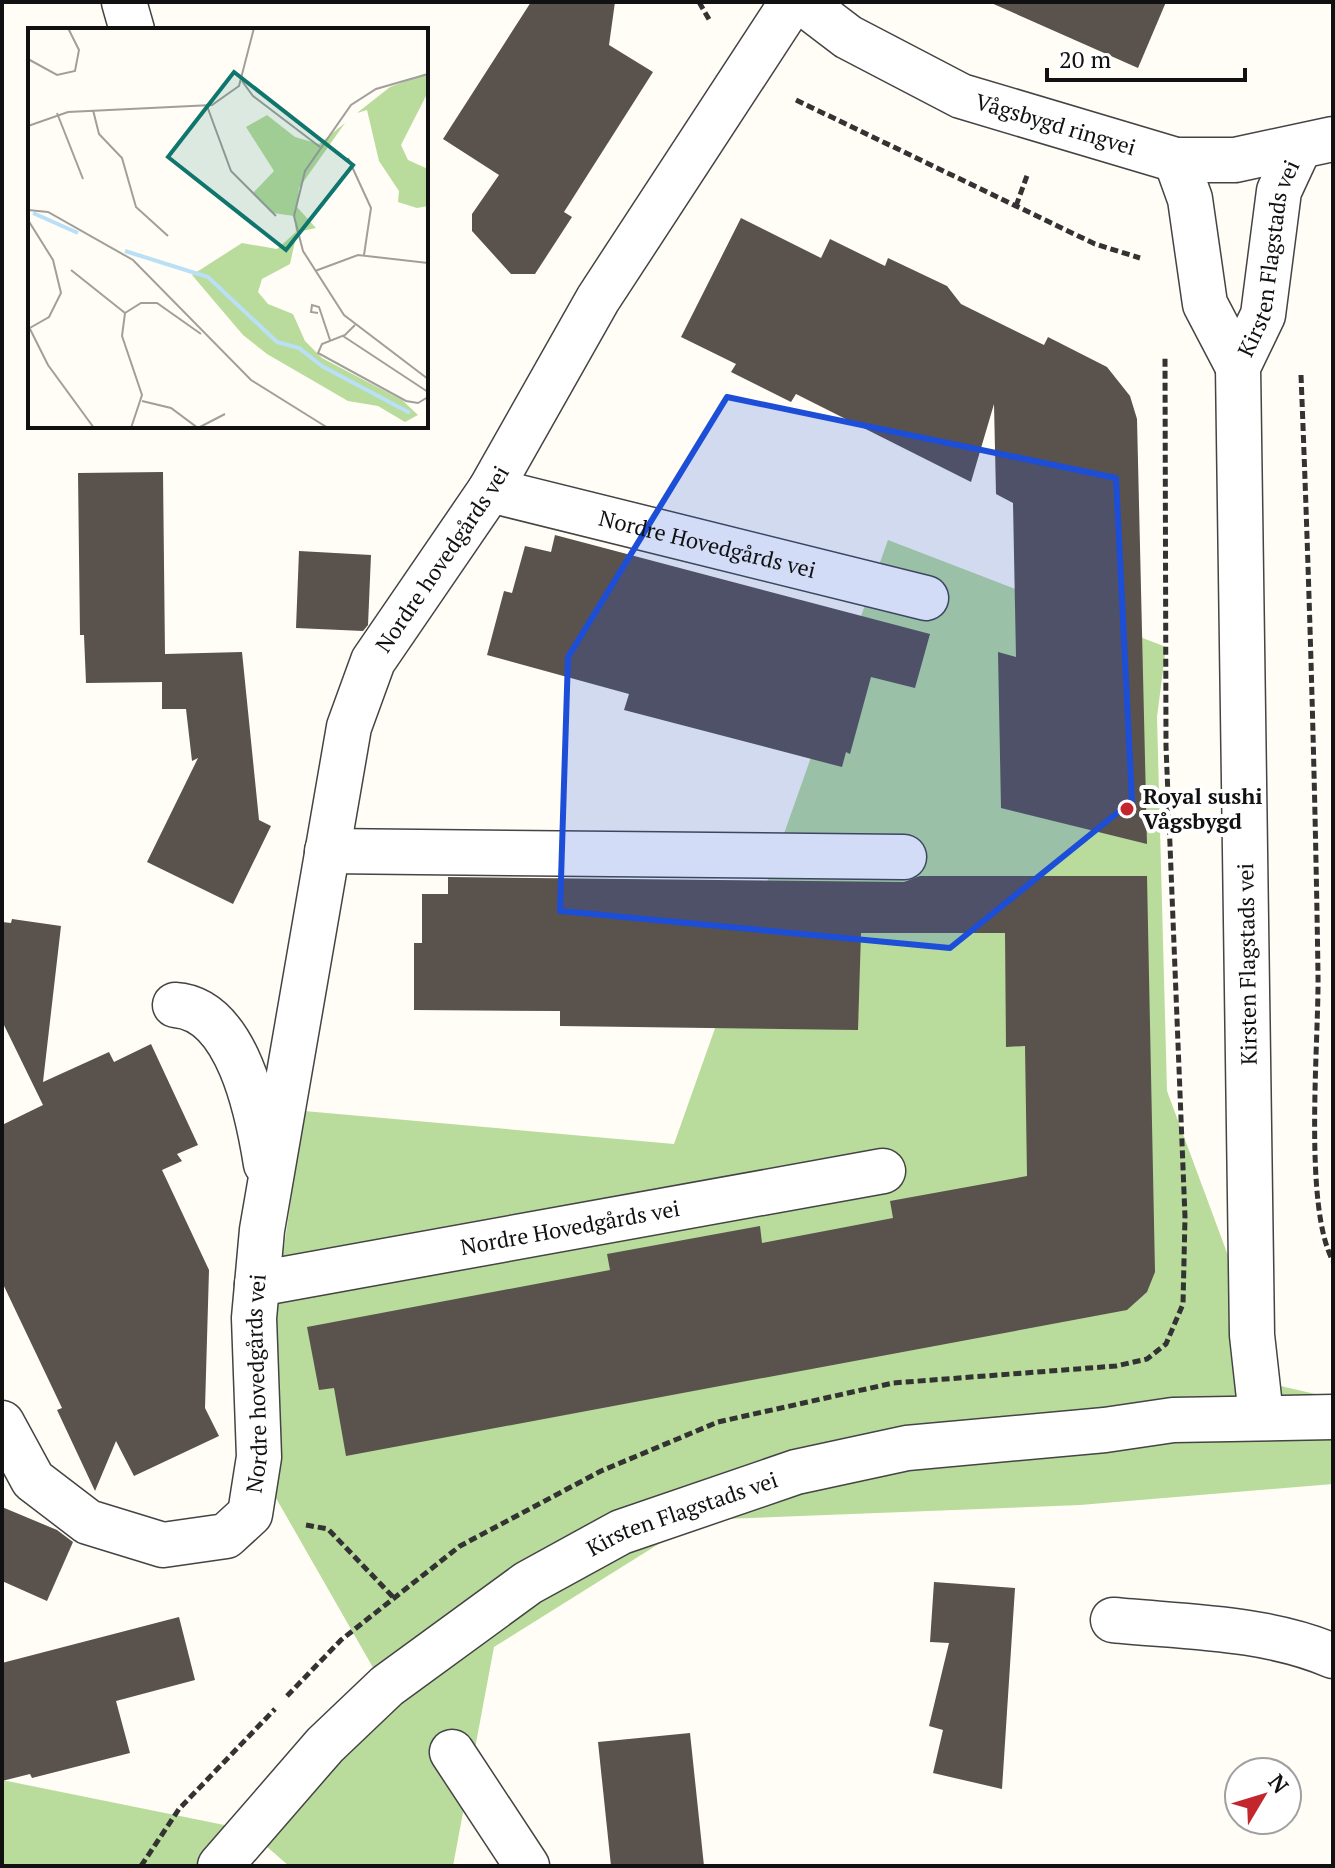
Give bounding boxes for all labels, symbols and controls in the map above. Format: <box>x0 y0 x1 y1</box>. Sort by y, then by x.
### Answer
inset map <box>28 28 428 428</box>
scale bar <box>1047 32 1245 82</box>
text: 20 m <box>1059 43 1111 75</box>
street label: Vågsbygd ringvei <box>972 86 1140 161</box>
street label: Kirsten Flagstads vei <box>1230 155 1306 361</box>
street label: Nordre hovedgårds vei <box>368 460 515 658</box>
street label: Nordre Hovedgårds vei <box>596 503 819 584</box>
place label: Royal sushi Vågsbygd <box>1143 781 1263 835</box>
marker: Royal sushi Vågsbygd <box>1118 800 1136 818</box>
street label: Kirsten Flagstads vei <box>1230 863 1263 1065</box>
street label: Nordre Hovedgårds vei <box>458 1193 682 1261</box>
street label: Nordre hovedgårds vei <box>239 1273 273 1495</box>
street label: Kirsten Flagstads vei <box>581 1464 781 1562</box>
north arrow <box>1223 1756 1303 1836</box>
text: N <box>1263 1768 1296 1799</box>

